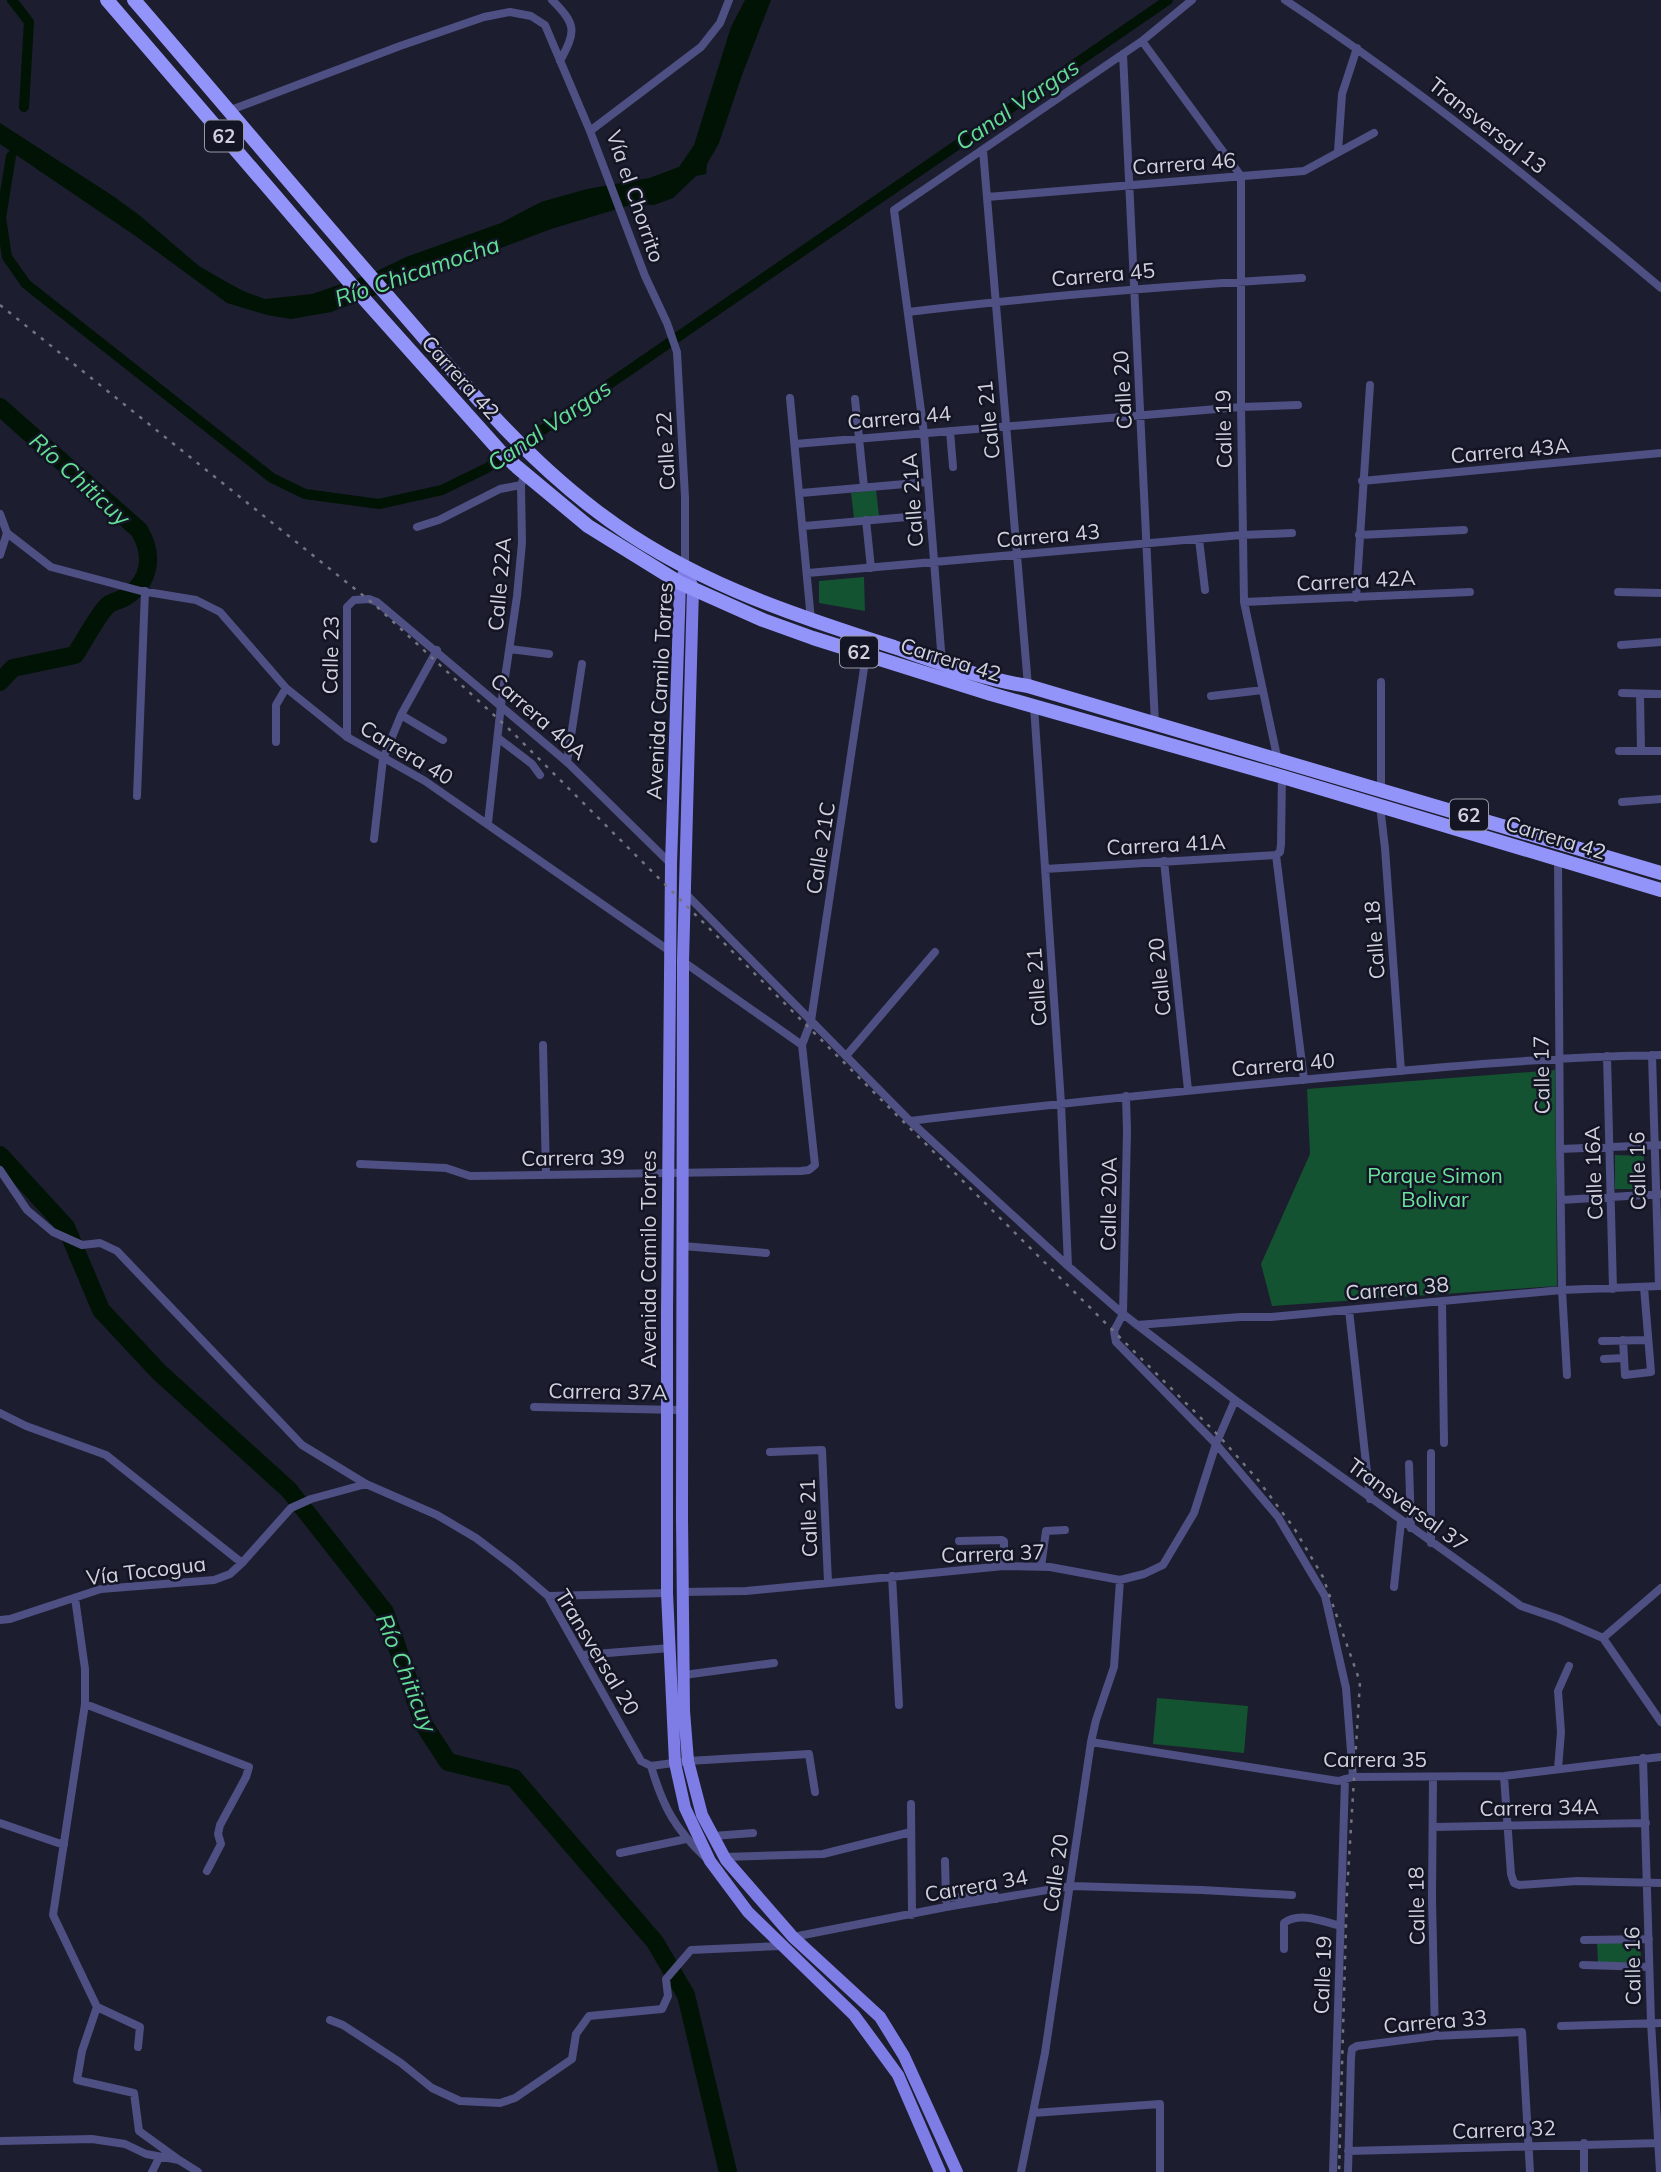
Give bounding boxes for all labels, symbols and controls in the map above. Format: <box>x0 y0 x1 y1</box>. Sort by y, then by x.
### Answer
water label: Canal Vargas <box>949 52 1085 156</box>
street label: Transversal 13 <box>1424 71 1552 179</box>
road number: 62 <box>205 120 243 152</box>
street label: Vía el Chorrito <box>601 127 671 265</box>
street label: Carrera 46 <box>1131 146 1237 180</box>
water label: Río Chicamocha <box>331 229 503 313</box>
street label: Carrera 45 <box>1050 257 1156 291</box>
street label: Carrera 42 <box>417 330 505 424</box>
street label: Calle 20 <box>1107 350 1137 430</box>
water label: Canal Vargas <box>481 373 617 477</box>
street label: Calle 21 <box>971 379 1005 461</box>
street label: Calle 19 <box>1209 389 1237 469</box>
street label: Carrera 44 <box>846 399 952 434</box>
street label: Calle 22 <box>650 411 680 491</box>
water label: Río Chiticuy <box>24 426 137 532</box>
street label: Carrera 43A <box>1449 432 1571 468</box>
street label: Calle 21A <box>896 452 928 548</box>
street label: Carrera 43 <box>995 518 1101 552</box>
street label: Calle 22A <box>482 535 516 632</box>
street label: Carrera 42A <box>1296 564 1417 596</box>
street label: Avenida Camilo Torres <box>640 582 678 800</box>
street label: Calle 23 <box>316 615 344 695</box>
street label: Carrera 42 <box>897 631 1005 687</box>
road number: 62 <box>840 636 878 667</box>
street label: Carrera 40A <box>485 667 593 765</box>
street label: Carrera 40 <box>356 714 458 790</box>
street label: Calle 21C <box>800 800 840 896</box>
road number: 62 <box>1450 800 1488 830</box>
street label: Carrera 42 <box>1502 809 1610 865</box>
street label: Carrera 41A <box>1106 828 1227 860</box>
street label: Calle 18 <box>1358 900 1390 980</box>
street label: Calle 20 <box>1142 936 1176 1018</box>
street label: Calle 21 <box>1020 947 1052 1027</box>
street label: Calle 17 <box>1527 1035 1555 1115</box>
street label: Carrera 40 <box>1230 1047 1336 1081</box>
street label: Calle 16A <box>1578 1125 1608 1221</box>
street label: Calle 16 <box>1623 1131 1651 1211</box>
street label: Carrera 39 <box>521 1143 625 1171</box>
street label: Avenida Camilo Torres <box>635 1150 661 1368</box>
street label: Calle 20A <box>1094 1156 1122 1251</box>
park label: Parque Simon Bolivar <box>1367 1162 1503 1212</box>
street label: Carrera 38 <box>1344 1271 1450 1305</box>
street label: Carrera 37A <box>548 1377 668 1405</box>
street label: Transversal 37 <box>1343 1452 1473 1556</box>
street label: Calle 21 <box>794 1478 822 1558</box>
street label: Carrera 37 <box>941 1538 1045 1568</box>
street label: Vía Tocogua <box>85 1550 207 1590</box>
street label: Transversal 20 <box>550 1584 646 1720</box>
water label: Río Chiticuy <box>370 1609 444 1737</box>
street label: Carrera 35 <box>1323 1746 1427 1772</box>
street label: Carrera 34A <box>1479 1793 1599 1821</box>
street label: Calle 20 <box>1037 1832 1073 1914</box>
street label: Carrera 34 <box>923 1863 1030 1907</box>
street label: Calle 18 <box>1402 1866 1430 1946</box>
street label: Calle 16 <box>1618 1926 1646 2006</box>
street label: Calle 19 <box>1308 1935 1336 2015</box>
street label: Carrera 33 <box>1382 2004 1488 2038</box>
street label: Carrera 32 <box>1452 2114 1556 2144</box>

